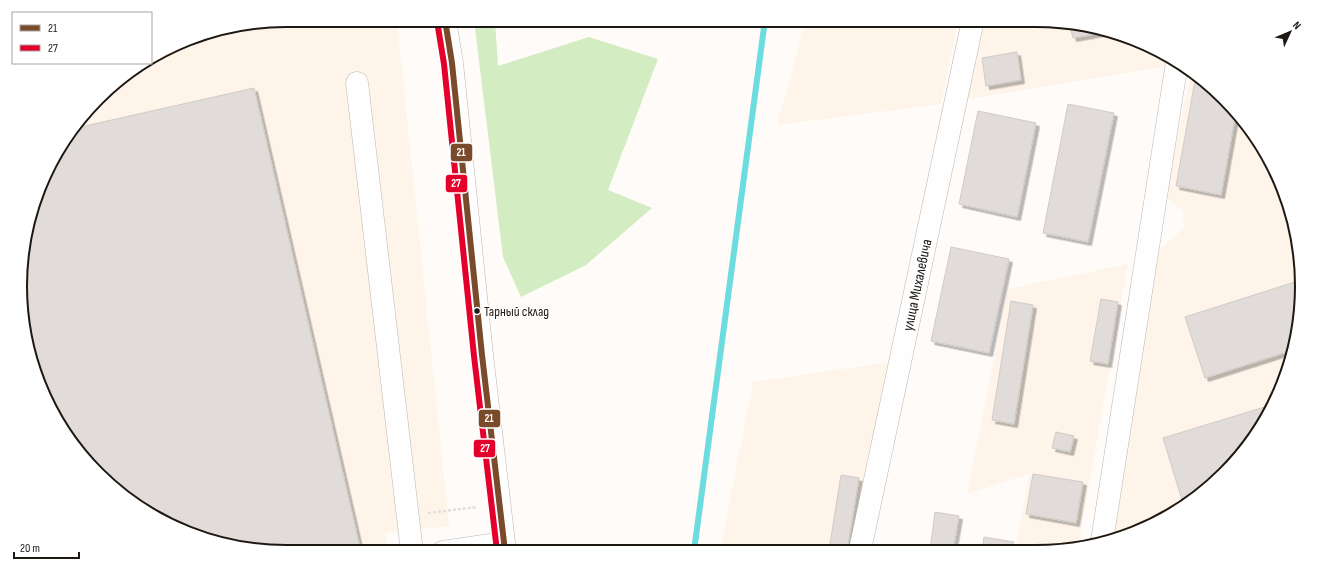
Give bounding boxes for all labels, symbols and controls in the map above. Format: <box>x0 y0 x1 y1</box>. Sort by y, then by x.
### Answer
legend <box>12 12 152 64</box>
north arrow <box>1270 12 1310 52</box>
text: N <box>1290 19 1304 32</box>
text: 21 <box>48 21 58 36</box>
text: 27 <box>48 41 58 56</box>
line badge: 21 <box>450 143 473 162</box>
text: 21 <box>456 146 466 159</box>
line badge: 27 <box>445 174 468 193</box>
text: 27 <box>451 177 461 190</box>
street label: улица Михалевича <box>898 237 937 333</box>
place label: Тарный склад <box>484 303 549 320</box>
marker: Тарный склад <box>472 306 482 316</box>
line badge: 21 <box>478 409 501 428</box>
text: 21 <box>484 412 494 425</box>
line badge: 27 <box>473 439 496 458</box>
text: 27 <box>480 442 490 455</box>
scale bar <box>14 534 79 560</box>
text: 20 m <box>20 541 40 556</box>

